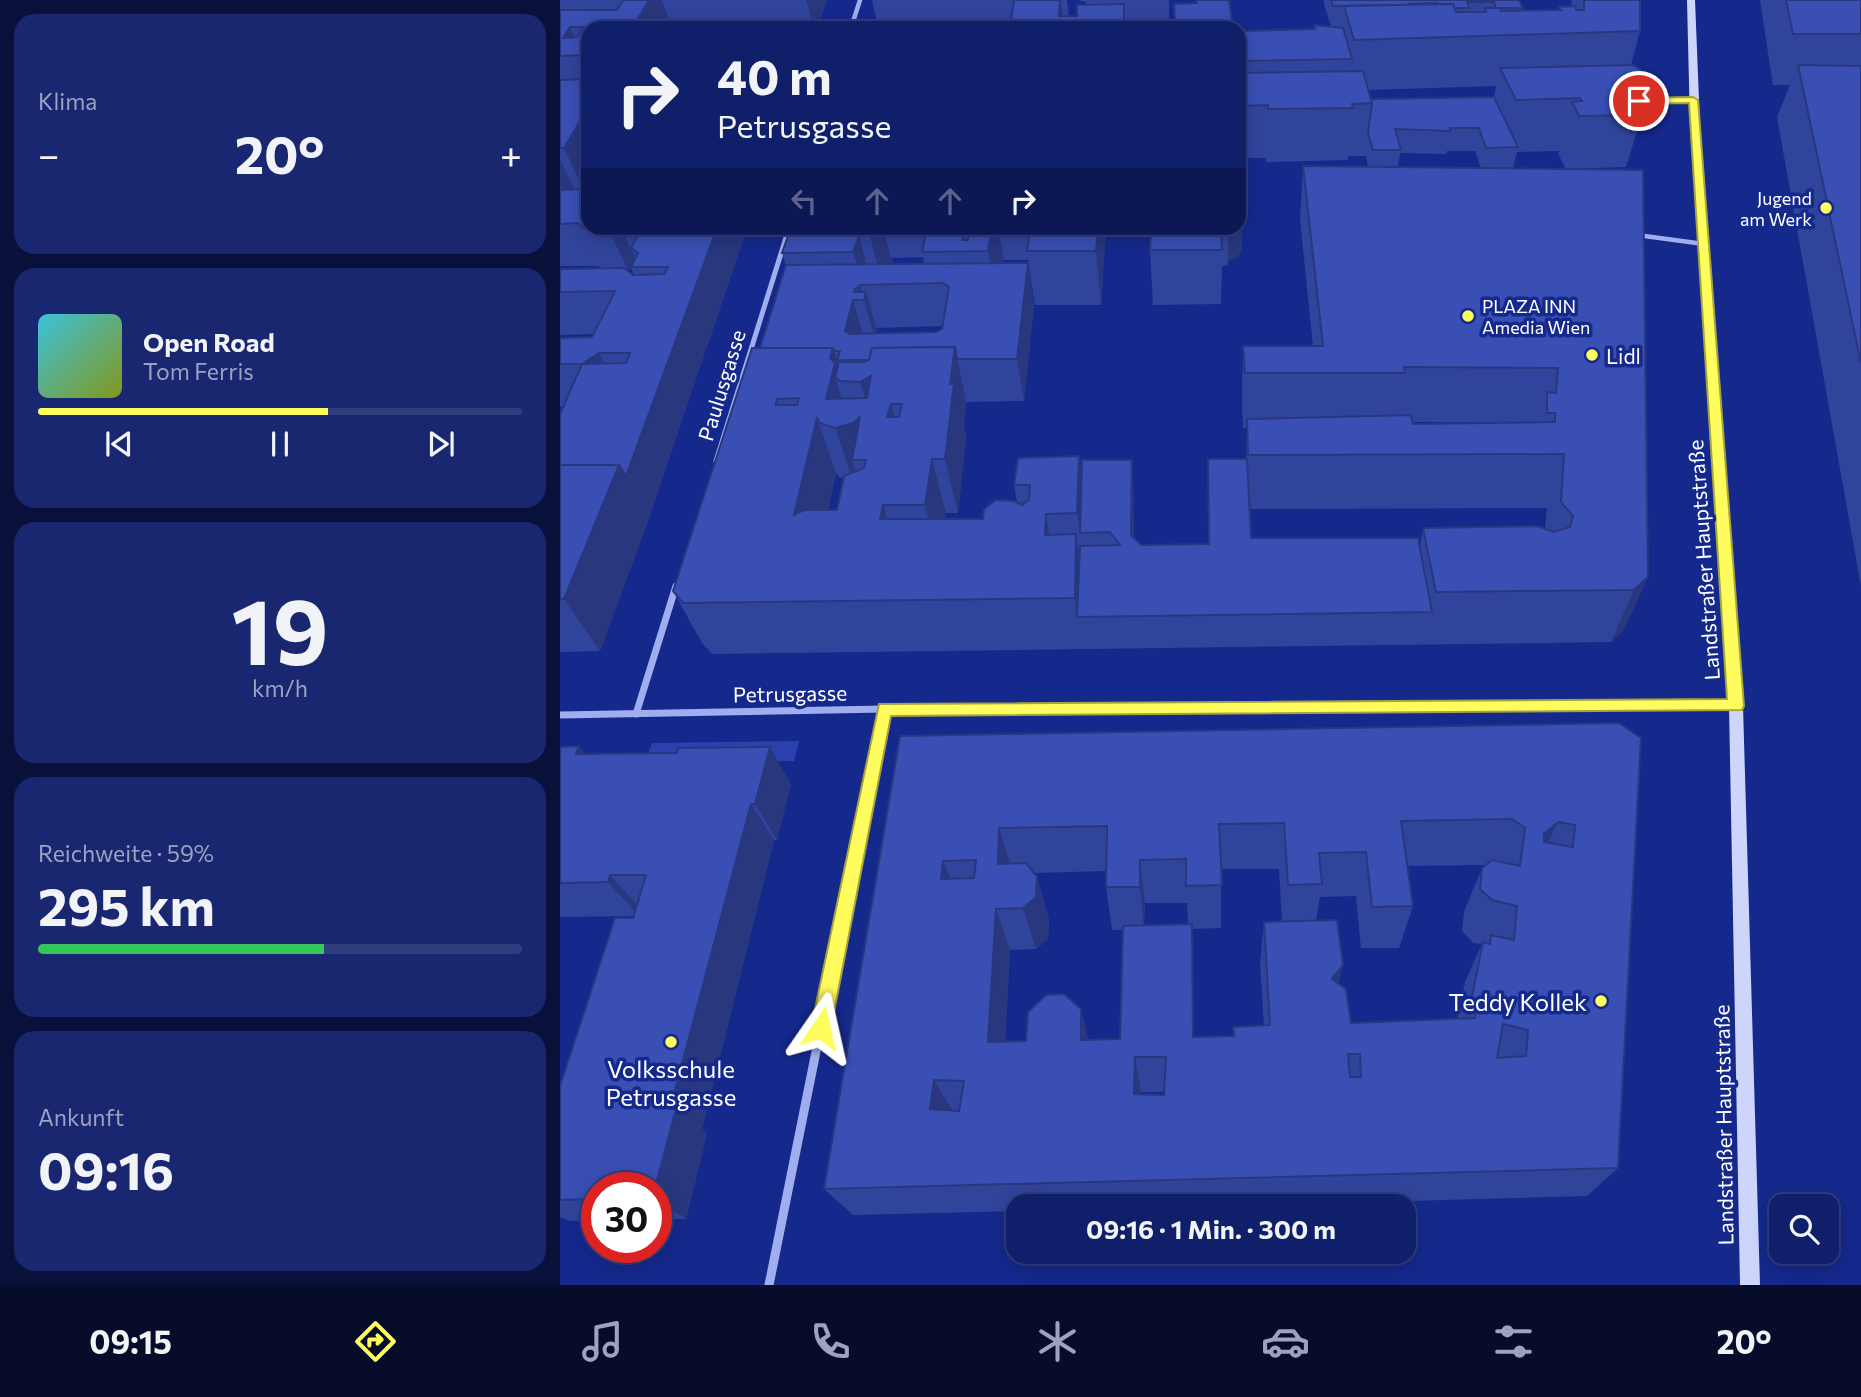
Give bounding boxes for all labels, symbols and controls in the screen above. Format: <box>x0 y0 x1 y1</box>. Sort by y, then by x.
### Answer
text: 40 m <box>717 45 832 105</box>
icon: right <box>602 49 693 140</box>
pin <box>1609 71 1669 131</box>
icon: arrive <box>1620 82 1658 120</box>
text: Klima <box>38 87 97 115</box>
text: Petrusgasse <box>717 105 891 145</box>
text: 20° <box>235 121 325 185</box>
text: − <box>38 130 60 177</box>
text: + <box>500 130 522 177</box>
icon: left <box>785 182 823 220</box>
icon: ahead <box>858 182 896 220</box>
icon: ahead <box>931 182 969 220</box>
icon: right <box>1004 182 1042 220</box>
place label: Jugend am Werk <box>1740 187 1812 230</box>
marker: Jugend am Werk <box>1818 200 1834 216</box>
place label: PLAZA INN Amedia Wien <box>1482 295 1590 338</box>
marker: PLAZA INN Amedia Wien <box>1460 308 1476 324</box>
text: Open Road <box>143 326 275 357</box>
street label: Paulusgasse <box>692 326 750 444</box>
place label: Lidl <box>1606 343 1641 368</box>
marker: Lidl <box>1584 347 1600 363</box>
text: Tom Ferris <box>143 357 254 385</box>
icon: previous <box>100 425 138 463</box>
icon: pause <box>261 425 299 463</box>
icon: next <box>422 425 460 463</box>
street label: Landstraßer Hauptstraße <box>1682 439 1724 681</box>
text: 19 <box>231 572 329 684</box>
text: km/h <box>252 674 308 702</box>
street label: Petrusgasse <box>733 680 847 706</box>
text: Reichweite · 59% <box>38 839 214 867</box>
text: 295 km <box>38 873 215 937</box>
place label: Teddy Kollek <box>1449 987 1587 1016</box>
position arrow <box>784 991 858 1065</box>
marker: Teddy Kollek <box>1593 993 1609 1009</box>
street label: Landstraßer Hauptstraße <box>1708 1004 1738 1246</box>
marker: Volksschule Petrusgasse <box>663 1034 679 1050</box>
place label: Volksschule Petrusgasse <box>606 1054 736 1111</box>
text: Ankunft <box>38 1103 124 1131</box>
text: 09:16 <box>38 1137 174 1201</box>
speed limit sign: 30 <box>581 1172 672 1263</box>
map controls <box>1769 1194 1839 1264</box>
button: search <box>1769 1194 1839 1264</box>
text: 09:16 · 1 Min. · 300 m <box>1086 1213 1336 1244</box>
icon: directions <box>351 1317 400 1366</box>
icon: music <box>578 1317 627 1366</box>
icon: phone <box>806 1317 855 1366</box>
icon: climate <box>1033 1317 1082 1366</box>
icon: car <box>1261 1317 1310 1366</box>
icon: filters <box>1489 1317 1538 1366</box>
text: 09:15 <box>89 1321 172 1361</box>
text: 20° <box>1716 1321 1772 1361</box>

